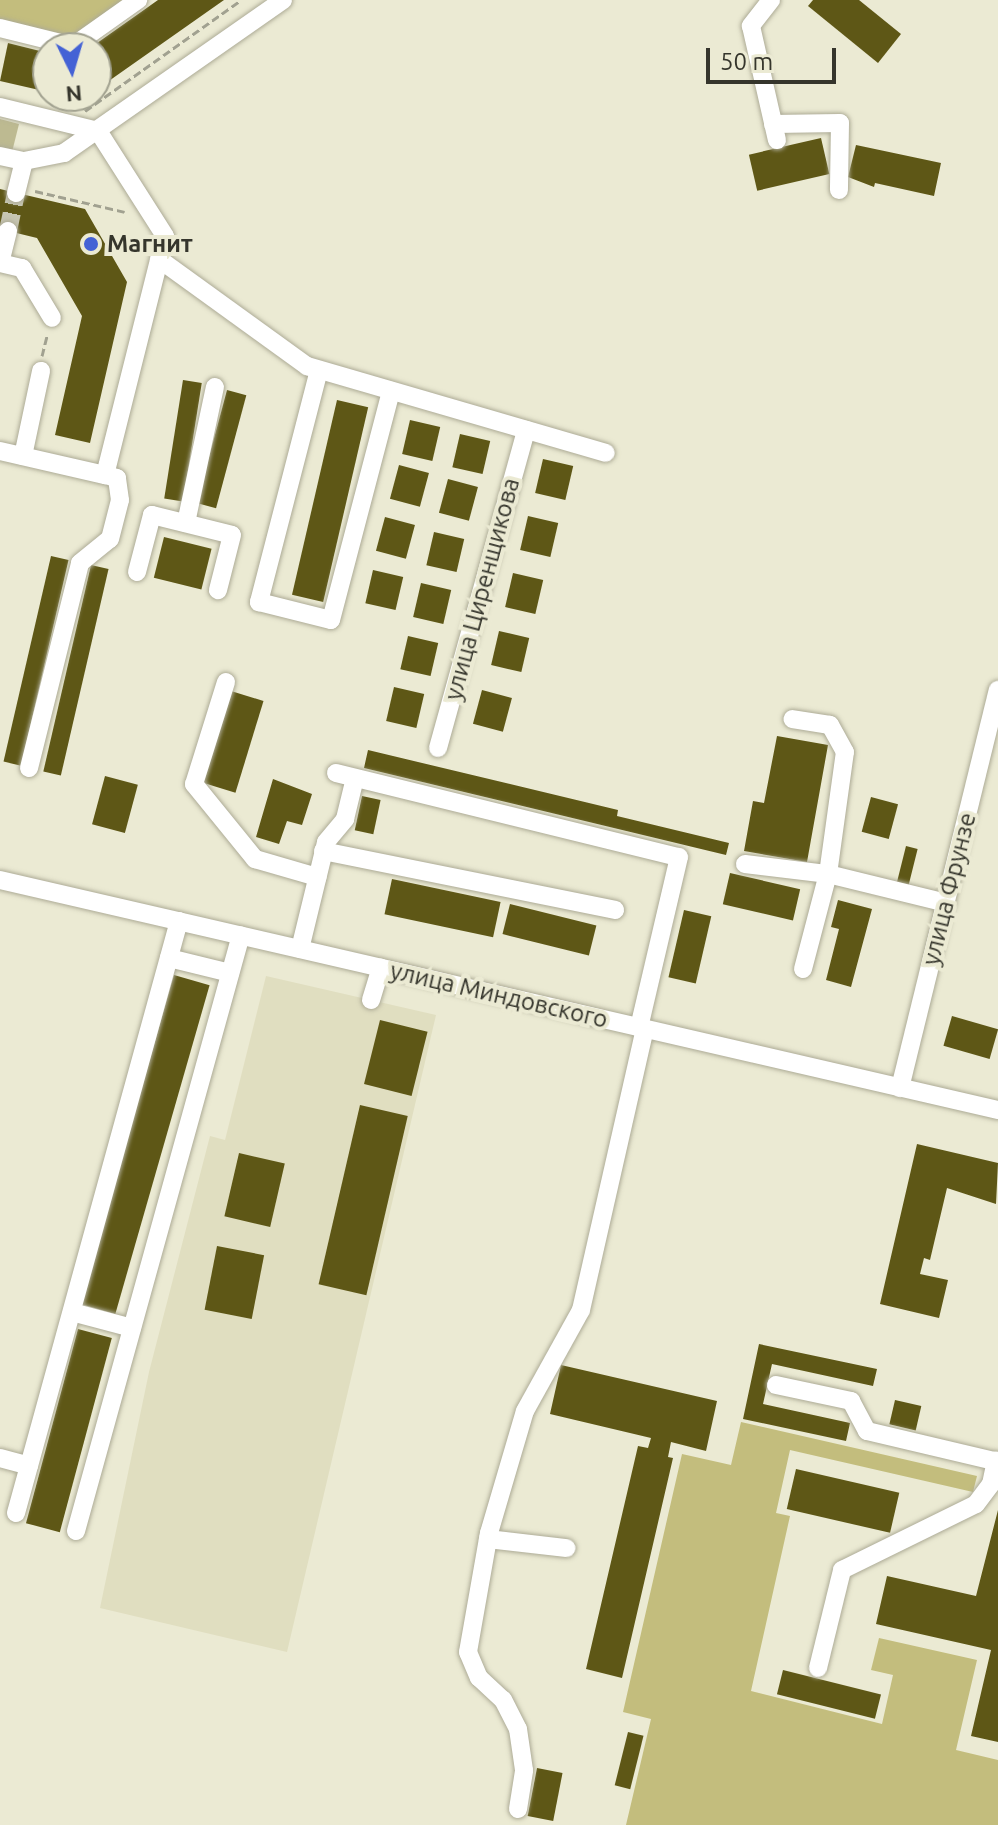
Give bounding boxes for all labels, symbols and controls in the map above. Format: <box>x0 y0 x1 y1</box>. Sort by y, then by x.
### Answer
north arrow <box>32 32 112 112</box>
scale bar <box>710 32 840 82</box>
text: 50 m <box>720 48 773 75</box>
text: N <box>65 81 83 108</box>
place label: Магнит <box>107 230 193 258</box>
marker: Магнит <box>82 235 100 253</box>
street label: улица Циренщикова <box>438 475 526 703</box>
street label: улица Фрунзе <box>916 810 982 968</box>
street label: улица Миндовского <box>387 956 611 1034</box>

